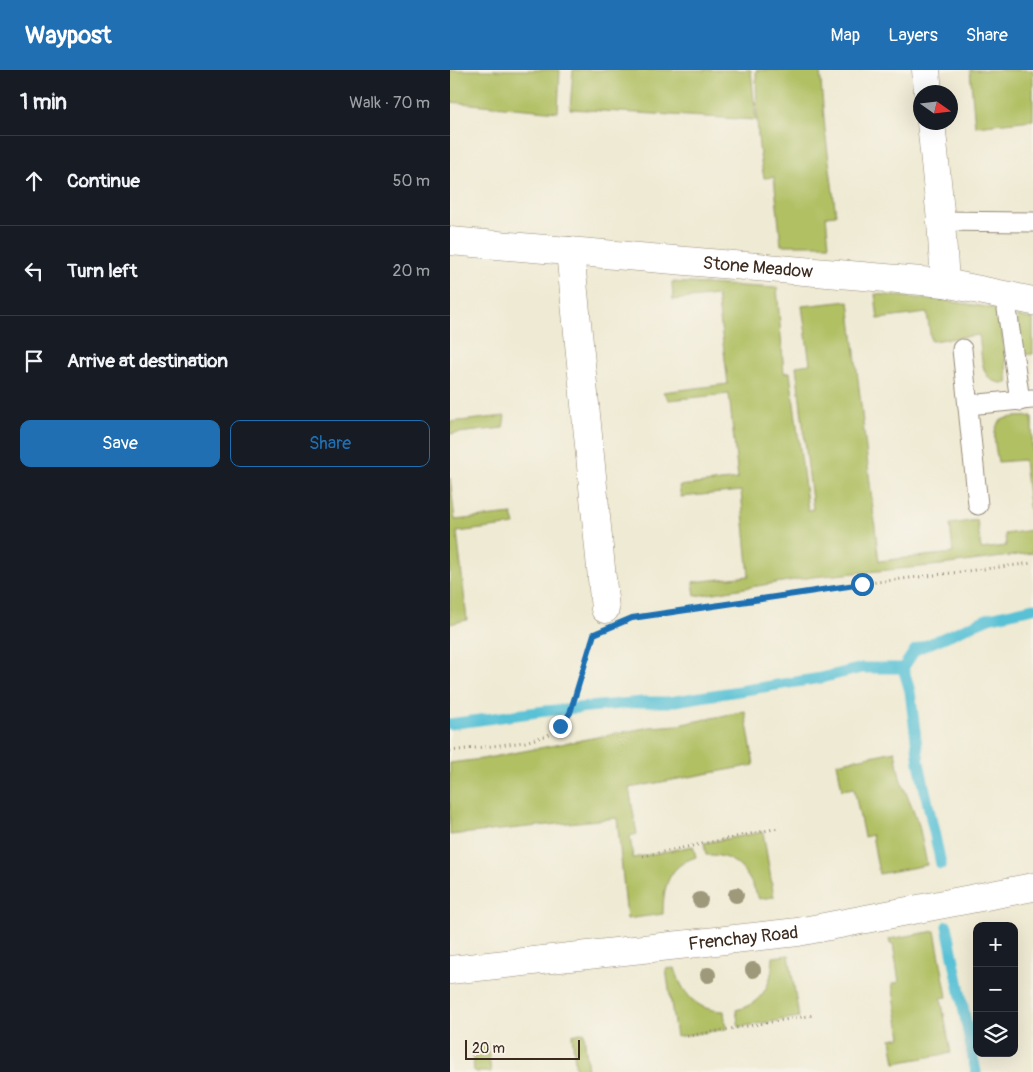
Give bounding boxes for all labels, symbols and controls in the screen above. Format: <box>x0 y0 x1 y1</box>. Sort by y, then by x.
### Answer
text: Waypost <box>25 21 112 50</box>
text: Map <box>831 24 860 47</box>
text: Layers <box>888 24 938 47</box>
text: Share <box>966 24 1008 47</box>
north arrow <box>913 85 958 130</box>
text: 1 min <box>20 89 67 116</box>
text: Walk · 70 m <box>349 93 430 113</box>
icon: ahead <box>20 167 48 195</box>
text: Continue <box>67 169 140 193</box>
text: 50 m <box>393 171 430 191</box>
street label: Stone Meadow <box>702 251 814 283</box>
icon: left <box>20 257 48 285</box>
text: Turn left <box>67 259 137 283</box>
text: 20 m <box>392 261 430 281</box>
icon: arrive <box>20 347 48 375</box>
text: Arrive at destination <box>67 349 228 373</box>
button: Save <box>20 420 220 467</box>
button: Share <box>230 420 430 467</box>
route start <box>851 573 874 596</box>
route end <box>549 715 572 738</box>
street label: Frenchay Road <box>687 921 799 955</box>
map controls <box>973 922 1018 1057</box>
button: + <box>973 922 1018 967</box>
button: − <box>973 967 1018 1012</box>
button: layers <box>973 1012 1018 1057</box>
scale bar <box>465 1037 580 1060</box>
text: 20 m <box>472 1040 505 1057</box>

